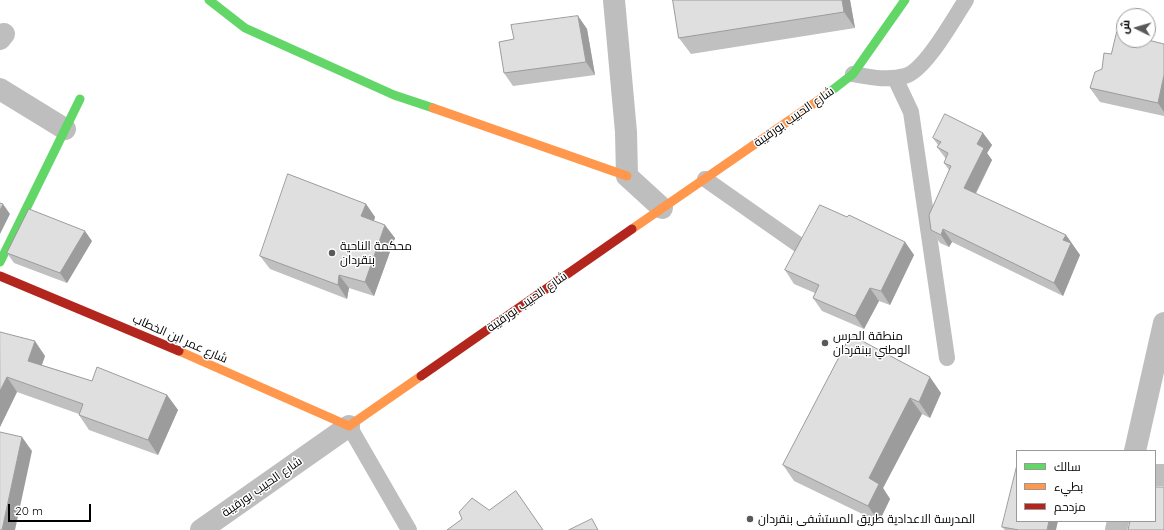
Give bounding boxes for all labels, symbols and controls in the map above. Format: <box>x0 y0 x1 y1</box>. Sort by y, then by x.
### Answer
north arrow <box>1116 8 1156 48</box>
text: ش <box>1117 19 1133 35</box>
street label: شارع الحبيب بورقيبة <box>751 84 837 150</box>
place label: محكمة الناحية بنقردان <box>340 239 412 267</box>
marker: محكمة الناحية بنقردان <box>327 248 337 258</box>
street label: شارع الحبيب بورقيبة <box>484 269 570 335</box>
street label: شارع عمر ابن الخطاب <box>130 312 230 366</box>
place label: منطقة الحرس الوطني ببنقردان <box>833 329 911 357</box>
marker: منطقة الحرس الوطني ببنقردان <box>820 338 830 348</box>
legend <box>1016 450 1156 522</box>
street label: شارع الحبيب بورقيبة <box>219 454 305 520</box>
text: سالك <box>1054 459 1081 474</box>
text: بطيء <box>1054 479 1083 494</box>
scale bar <box>10 496 93 522</box>
text: مزدحم <box>1054 499 1086 514</box>
text: 20 m <box>15 503 43 518</box>
place label: المدرسة الاعدادية طريق المستشفى بنقردان <box>758 512 975 526</box>
marker: المدرسة الاعدادية طريق المستشفى بنقردان <box>745 514 755 524</box>

